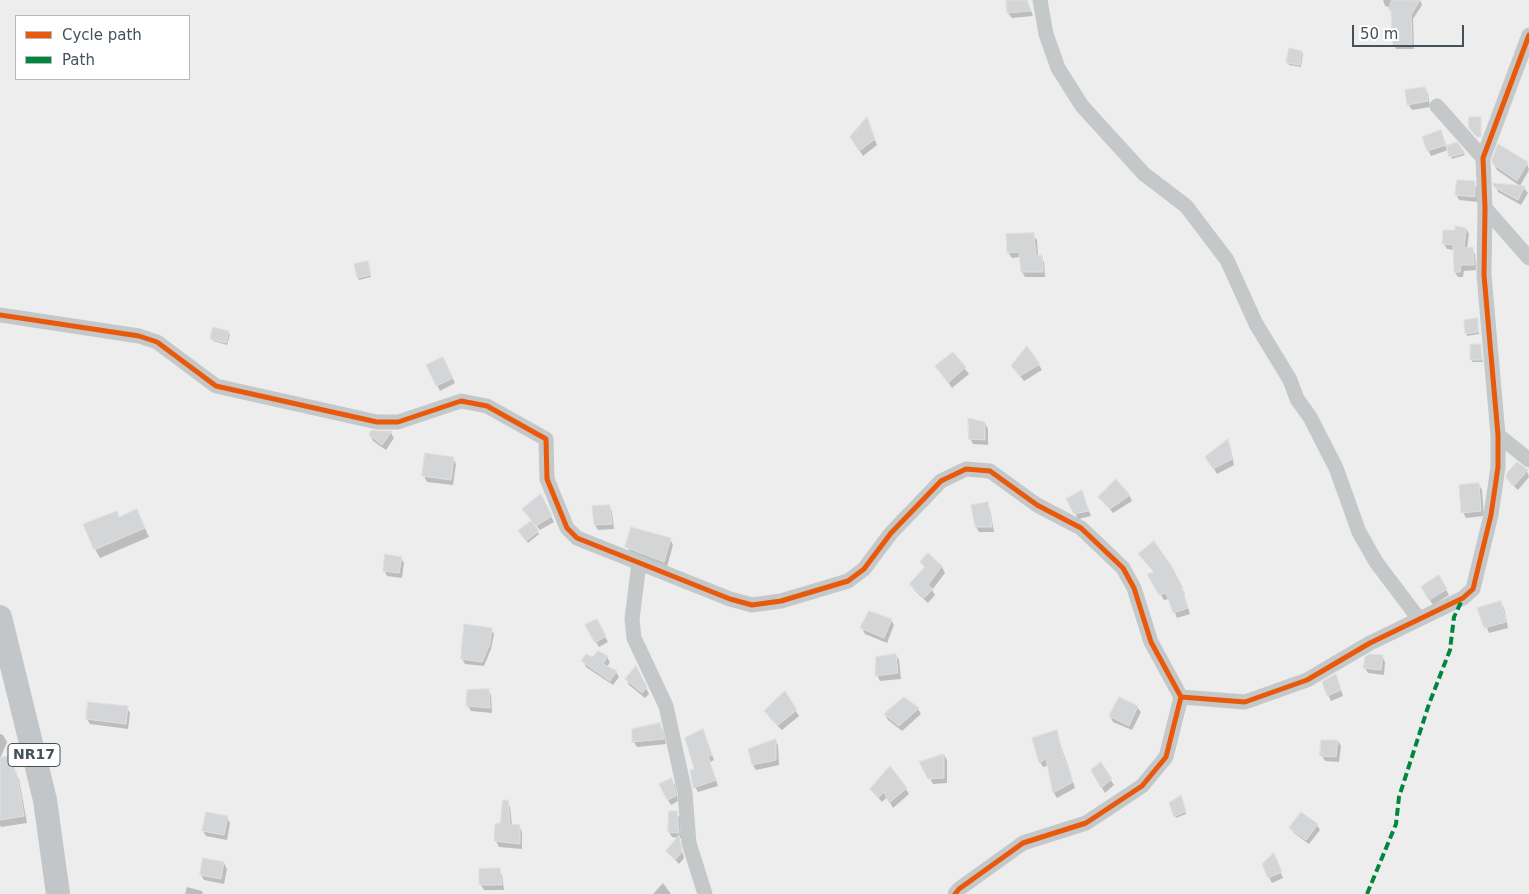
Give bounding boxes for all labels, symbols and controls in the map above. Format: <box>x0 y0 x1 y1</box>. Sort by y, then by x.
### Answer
legend <box>15 15 190 80</box>
scale bar <box>1354 15 1466 47</box>
text: 50 m <box>1360 25 1398 43</box>
text: Cycle path <box>62 26 142 44</box>
text: Path <box>62 51 95 69</box>
road number: NR17 <box>8 744 60 766</box>

